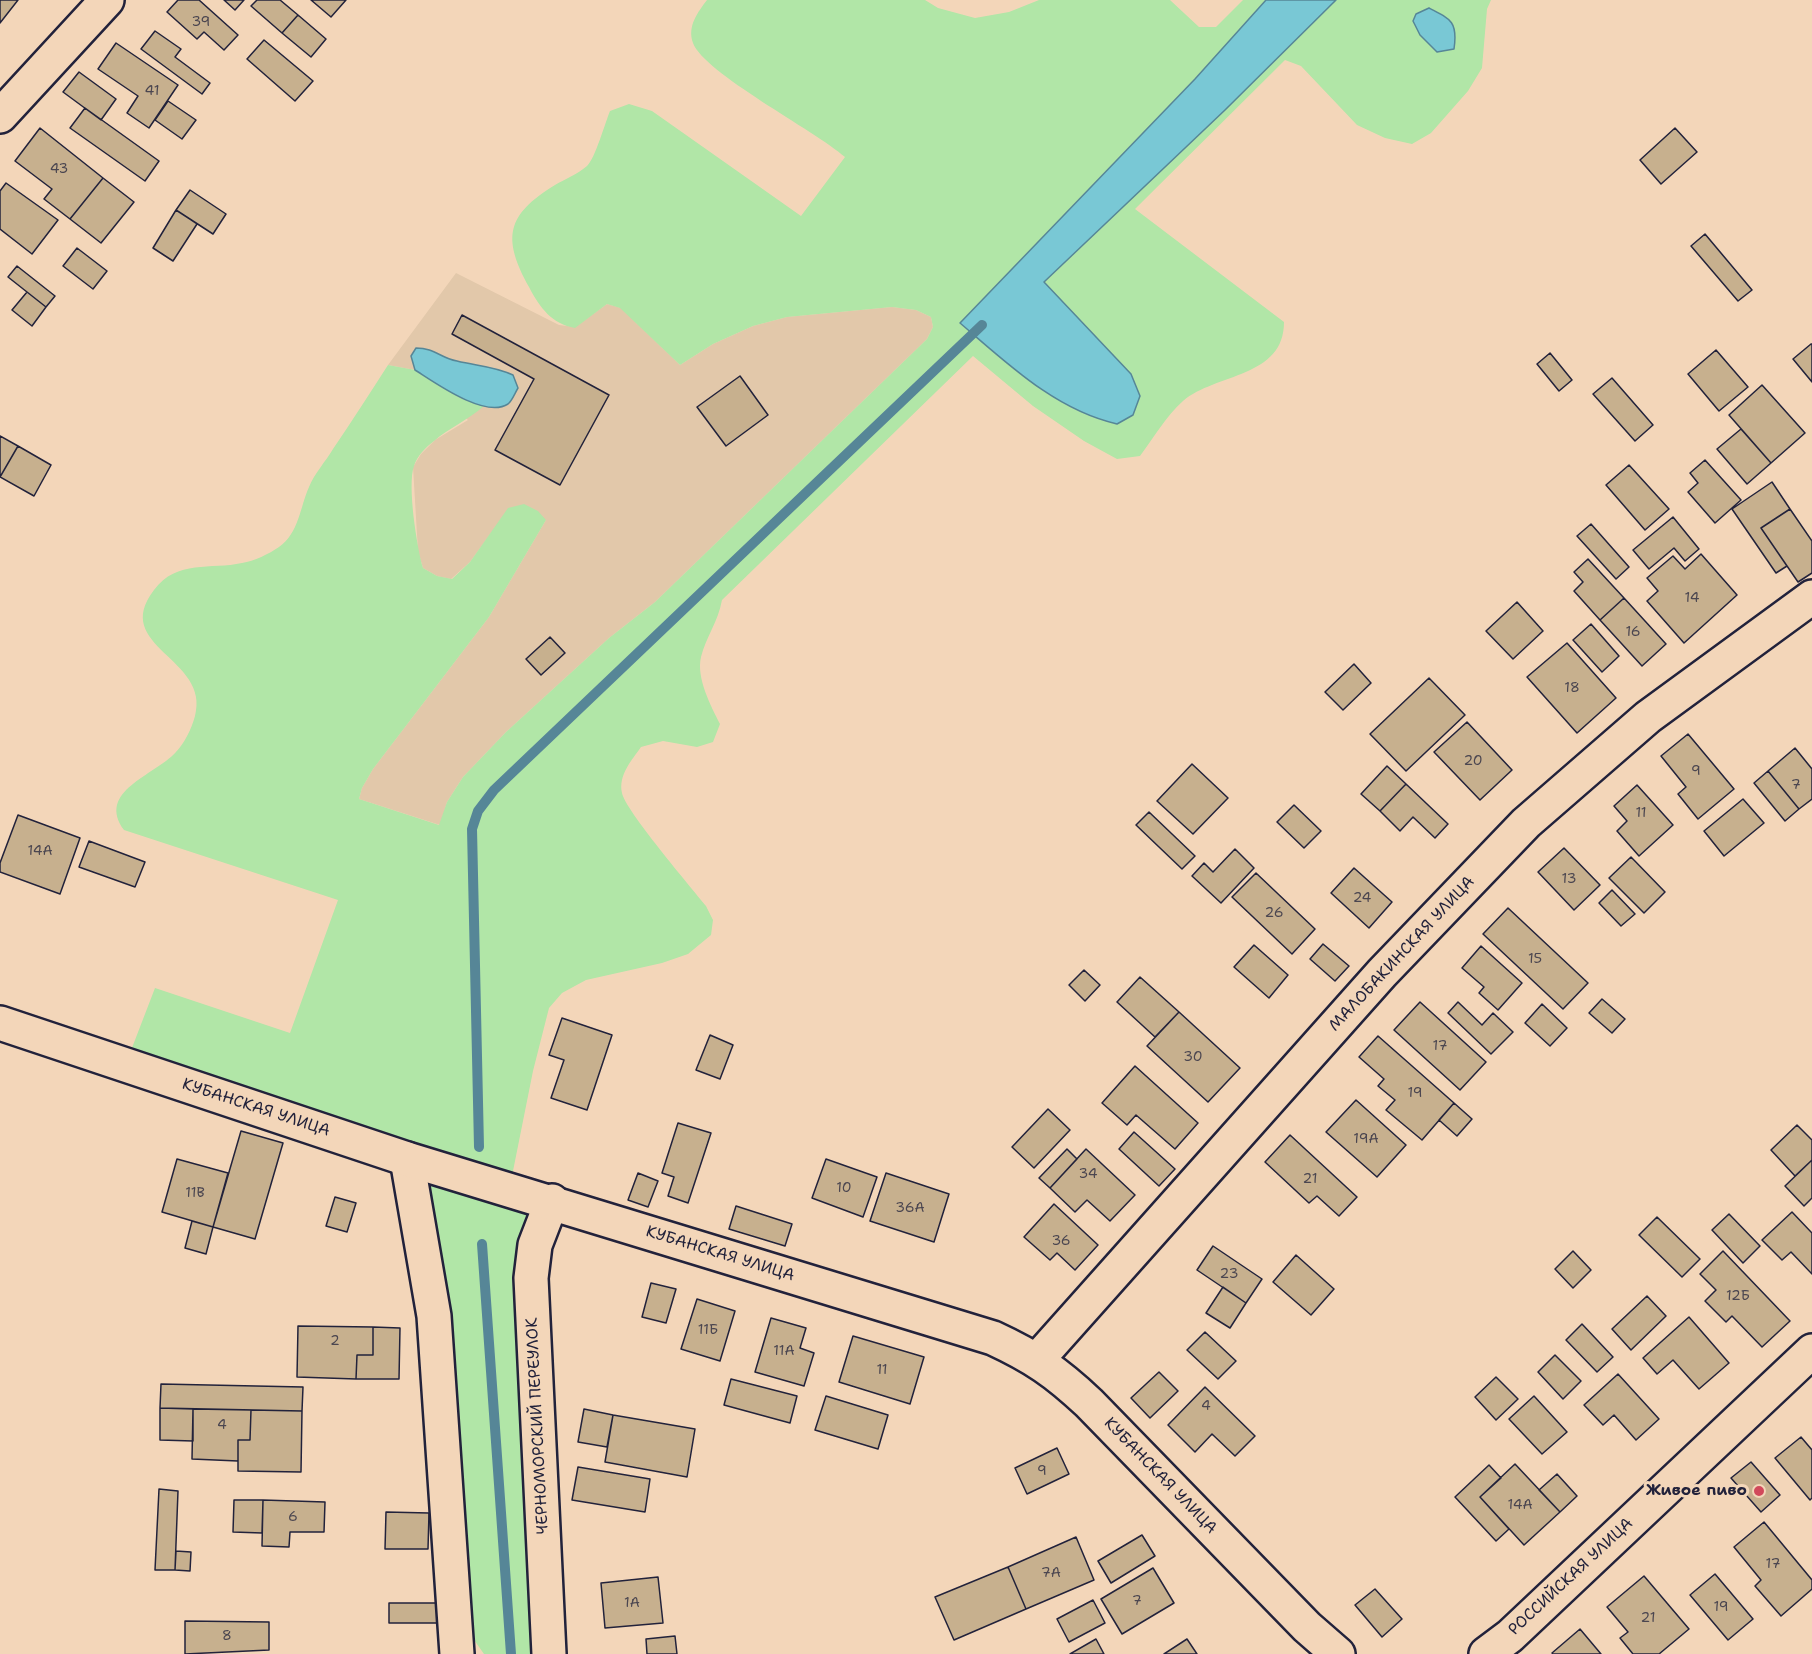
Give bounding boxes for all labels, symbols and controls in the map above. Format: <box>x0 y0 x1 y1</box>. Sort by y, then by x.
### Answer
house number: 39 <box>192 14 210 30</box>
house number: 41 <box>145 83 159 99</box>
house number: 43 <box>50 161 68 177</box>
house number: 14 <box>1684 590 1700 606</box>
house number: 16 <box>1625 624 1641 640</box>
house number: 18 <box>1564 680 1580 696</box>
house number: 20 <box>1463 753 1483 769</box>
house number: 9 <box>1691 763 1701 779</box>
house number: 7 <box>1791 777 1801 793</box>
house number: 11 <box>1635 805 1647 821</box>
house number: 14А <box>27 843 53 859</box>
house number: 13 <box>1562 871 1576 887</box>
street label: МАЛОБАКИНСКАЯ УЛИЦА <box>1325 873 1479 1035</box>
house number: 24 <box>1353 890 1371 906</box>
house number: 26 <box>1265 905 1283 921</box>
house number: 15 <box>1528 951 1542 967</box>
house number: 17 <box>1433 1038 1447 1054</box>
house number: 30 <box>1183 1049 1203 1065</box>
street label: КУБАНСКАЯ УЛИЦА <box>180 1075 332 1141</box>
house number: 19 <box>1407 1085 1423 1101</box>
house number: 19А <box>1353 1131 1379 1147</box>
house number: 34 <box>1078 1166 1098 1182</box>
house number: 21 <box>1303 1171 1317 1187</box>
house number: 10 <box>836 1180 852 1196</box>
house number: 11В <box>185 1185 205 1201</box>
house number: 36А <box>895 1200 925 1216</box>
street label: КУБАНСКАЯ УЛИЦА <box>643 1222 797 1286</box>
house number: 36 <box>1051 1233 1071 1249</box>
house number: 23 <box>1220 1266 1238 1282</box>
house number: 12Б <box>1726 1288 1750 1304</box>
street label: ЧЕРНОМОРСКИЙ ПЕРЕУЛОК <box>523 1317 553 1535</box>
house number: 11Б <box>698 1322 718 1338</box>
house number: 2 <box>330 1333 340 1349</box>
house number: 11А <box>773 1343 795 1359</box>
house number: 11 <box>876 1362 888 1378</box>
house number: 4 <box>1201 1398 1211 1414</box>
street label: КУБАНСКАЯ УЛИЦА <box>1099 1414 1221 1538</box>
house number: 4 <box>217 1417 227 1433</box>
house number: 9 <box>1037 1463 1047 1479</box>
place label: Живое пиво <box>1646 1481 1747 1501</box>
marker: Живое пиво <box>1752 1484 1766 1498</box>
house number: 14А <box>1507 1497 1533 1513</box>
house number: 6 <box>288 1509 298 1525</box>
street label: РОССИЙСКАЯ УЛИЦА <box>1505 1514 1637 1640</box>
house number: 17 <box>1766 1556 1780 1572</box>
house number: 7А <box>1041 1565 1061 1581</box>
house number: 7 <box>1132 1593 1142 1609</box>
house number: 1А <box>624 1595 640 1611</box>
house number: 19 <box>1713 1599 1729 1615</box>
house number: 21 <box>1641 1610 1655 1626</box>
house number: 8 <box>222 1628 232 1644</box>

